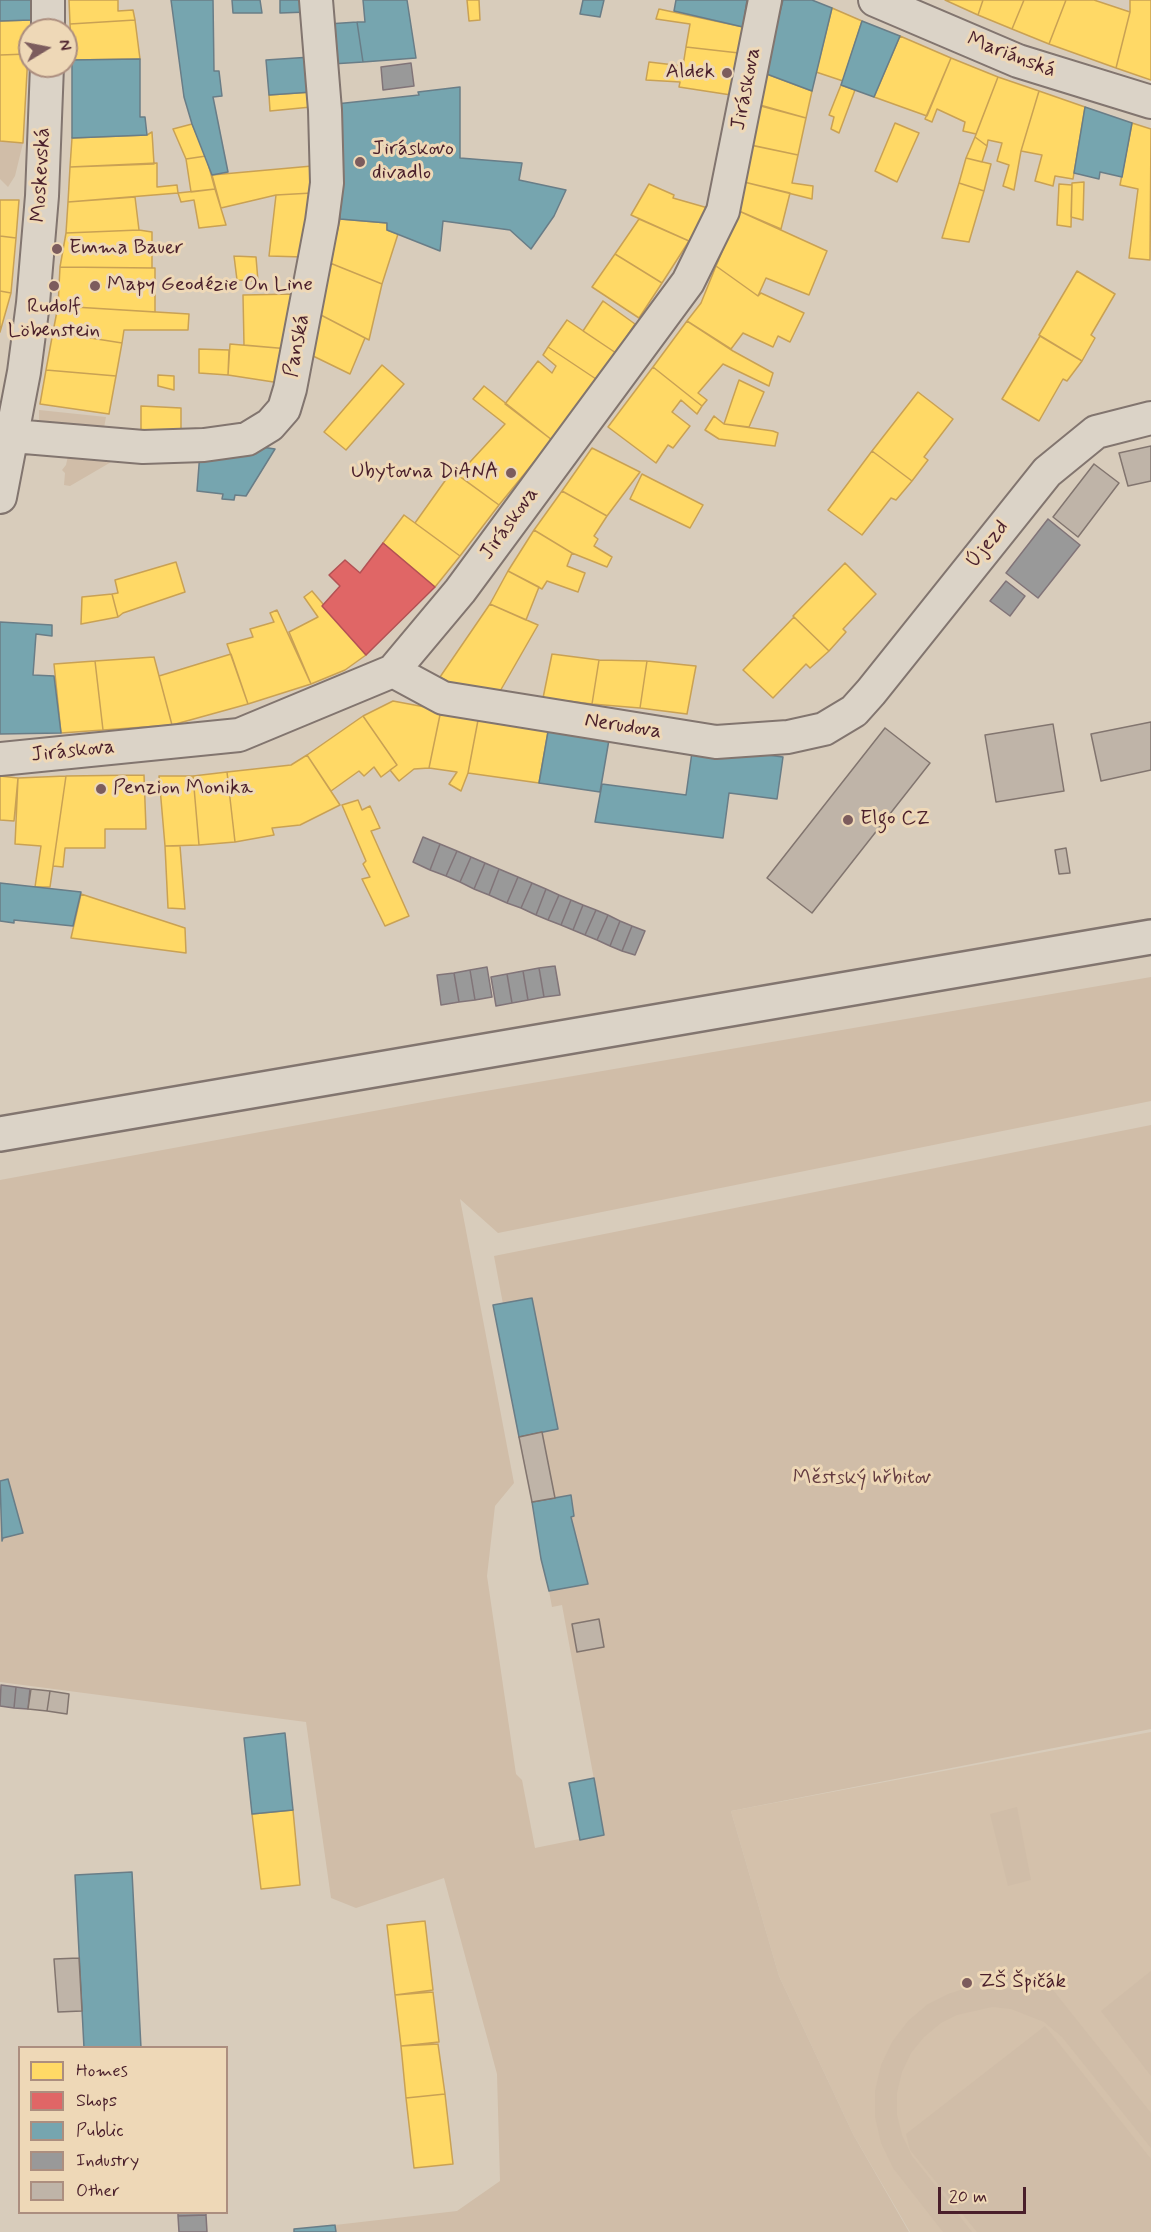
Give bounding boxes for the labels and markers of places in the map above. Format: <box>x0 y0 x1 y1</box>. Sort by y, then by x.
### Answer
place label: Aldek <box>666 60 715 86</box>
marker: Aldek <box>720 66 734 80</box>
place label: Jiráskovo divadlo <box>372 137 454 187</box>
marker: Jiráskovo divadlo <box>353 155 367 169</box>
place label: Emma Bauer <box>69 236 184 262</box>
marker: Emma Bauer <box>50 242 64 256</box>
place label: Mapy Geodézie On Line <box>107 273 313 299</box>
marker: Rudolf Löbenstein <box>47 279 61 293</box>
marker: Mapy Geodézie On Line <box>88 279 102 293</box>
place label: Rudolf Löbenstein <box>8 295 100 345</box>
place label: Ubytovna DiANA <box>351 460 499 486</box>
marker: Ubytovna DiANA <box>504 466 518 480</box>
place label: Penzion Monika <box>113 776 253 802</box>
marker: Penzion Monika <box>94 782 108 796</box>
place label: Elgo CZ <box>860 807 929 833</box>
marker: Elgo CZ <box>841 813 855 827</box>
place label: ZŠ Špičák <box>979 1970 1066 1996</box>
marker: ZŠ Špičák <box>960 1976 974 1990</box>

